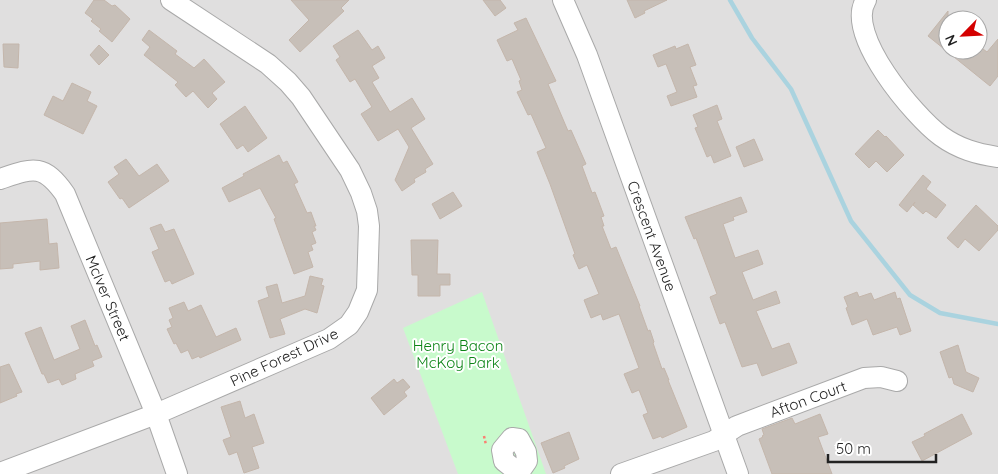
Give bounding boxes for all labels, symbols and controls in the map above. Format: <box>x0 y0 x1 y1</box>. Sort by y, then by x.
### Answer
north arrow <box>938 10 988 60</box>
text: N <box>941 32 961 49</box>
street label: Crescent Avenue <box>623 178 681 294</box>
street label: McIver Street <box>81 252 135 344</box>
street label: Pine Forest Drive <box>227 324 341 390</box>
park label: Henry Bacon McKoy Park <box>413 336 503 372</box>
street label: Afton Court <box>767 376 849 422</box>
scale bar <box>828 432 936 464</box>
text: 50 m <box>836 439 871 458</box>

